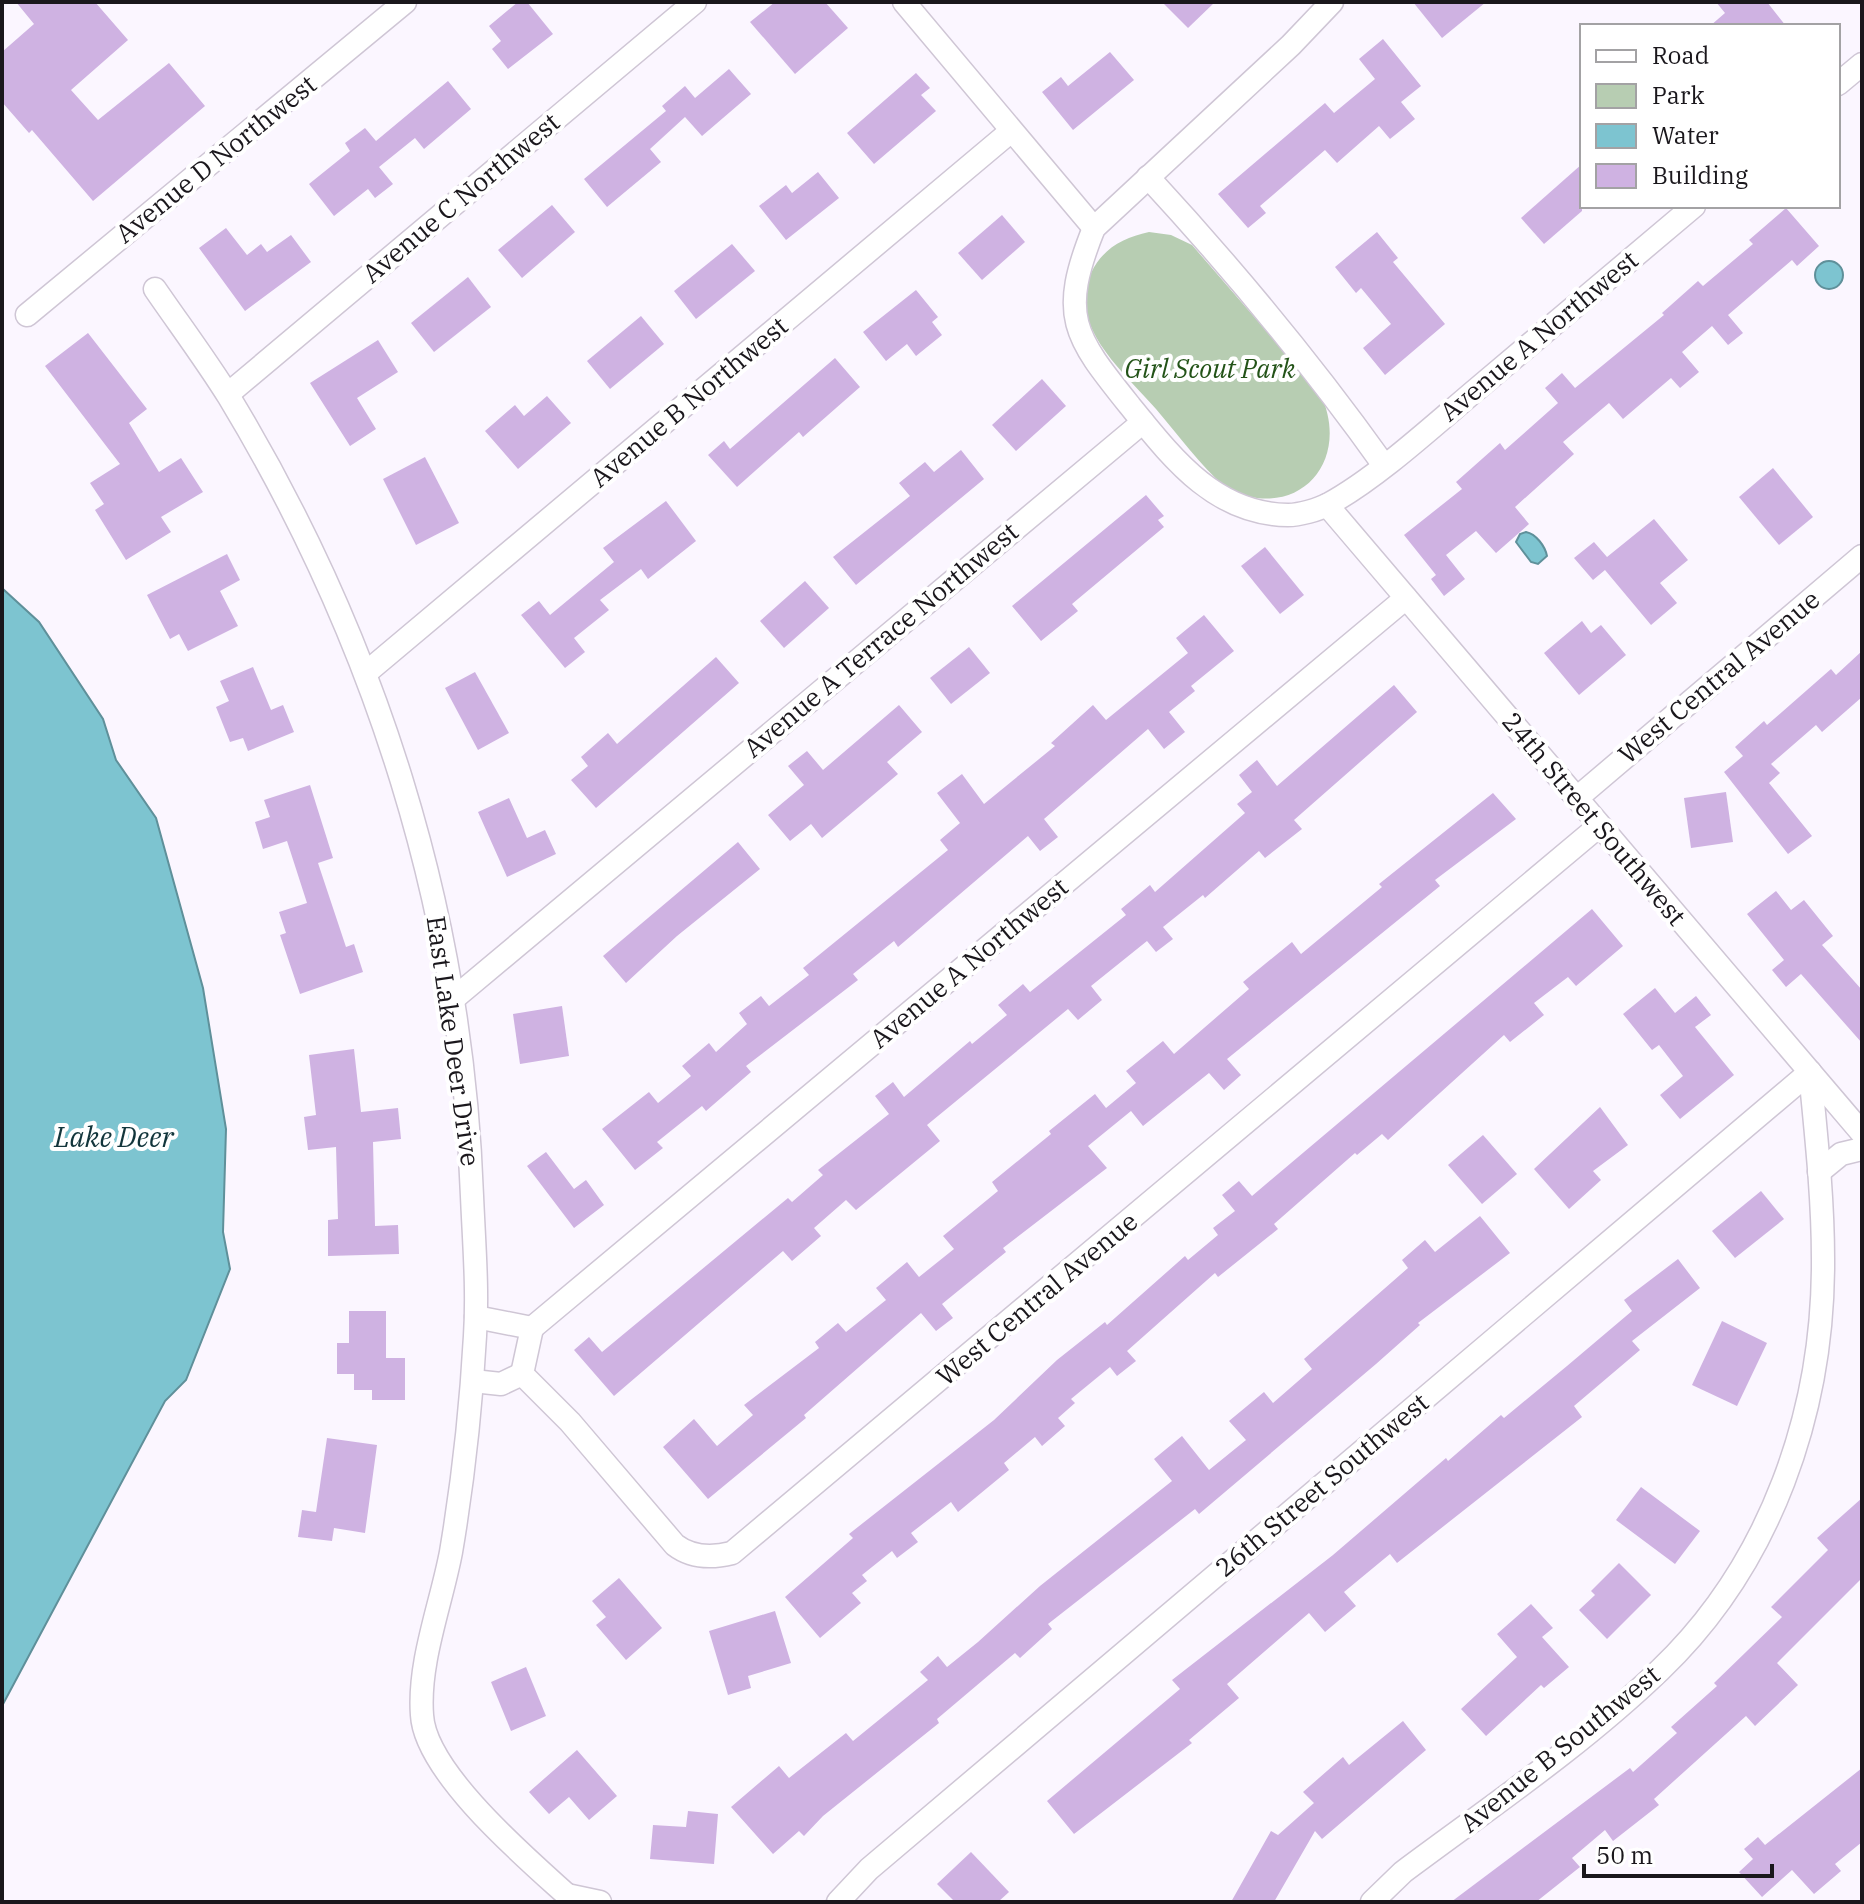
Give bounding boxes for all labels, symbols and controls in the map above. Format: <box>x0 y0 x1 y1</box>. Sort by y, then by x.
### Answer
legend <box>1580 24 1840 208</box>
text: Road <box>1652 39 1709 71</box>
street label: Avenue D Northwest <box>108 67 323 250</box>
text: Park <box>1652 79 1704 111</box>
street label: Avenue C Northwest <box>355 105 566 290</box>
text: Water <box>1652 119 1719 151</box>
text: Building <box>1652 159 1748 191</box>
street label: Avenue A Northwest <box>1432 242 1645 428</box>
street label: Avenue B Northwest <box>582 308 794 494</box>
park label: Girl Scout Park <box>1124 351 1296 385</box>
street label: Avenue A Terrace Northwest <box>736 514 1025 764</box>
street label: West Central Avenue <box>1611 582 1826 771</box>
street label: 24th Street Southwest <box>1495 705 1694 932</box>
street label: Avenue A Northwest <box>862 869 1075 1055</box>
street label: East Lake Deer Drive <box>420 914 488 1168</box>
water label: Lake Deer <box>53 1118 174 1155</box>
street label: West Central Avenue <box>929 1204 1144 1393</box>
street label: 26th Street Southwest <box>1208 1385 1435 1584</box>
street label: Avenue B Southwest <box>1452 1657 1666 1839</box>
scale bar <box>1584 1828 1772 1878</box>
text: 50 m <box>1596 1839 1653 1871</box>

